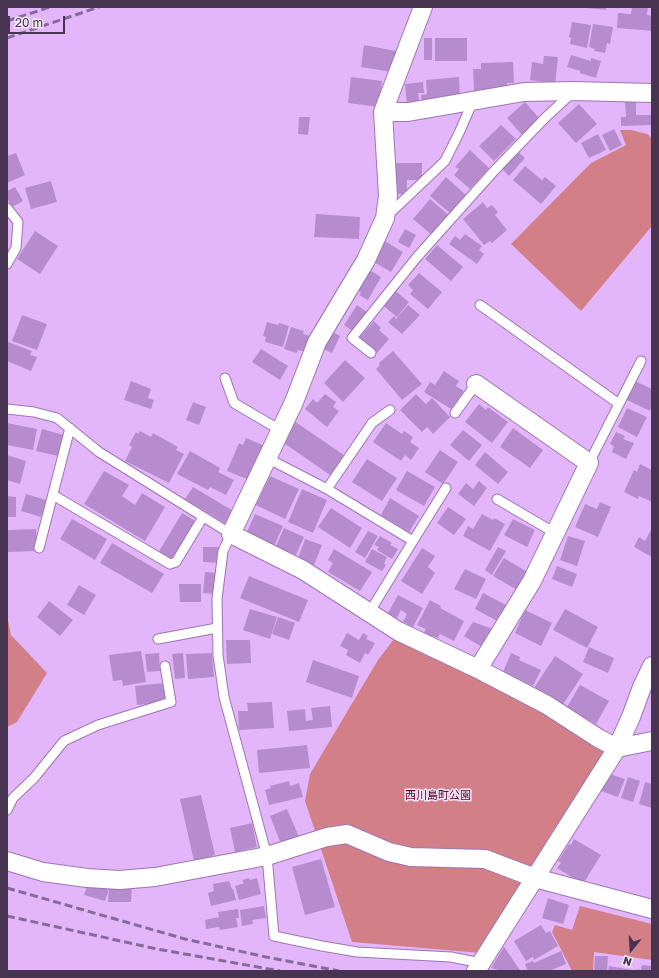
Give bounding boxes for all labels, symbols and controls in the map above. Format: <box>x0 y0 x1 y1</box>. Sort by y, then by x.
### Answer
scale bar <box>10 8 67 34</box>
text: 20 m <box>15 15 43 30</box>
park label: 西川島町公園 <box>405 789 471 803</box>
north arrow <box>611 930 651 970</box>
text: N <box>621 954 633 969</box>

